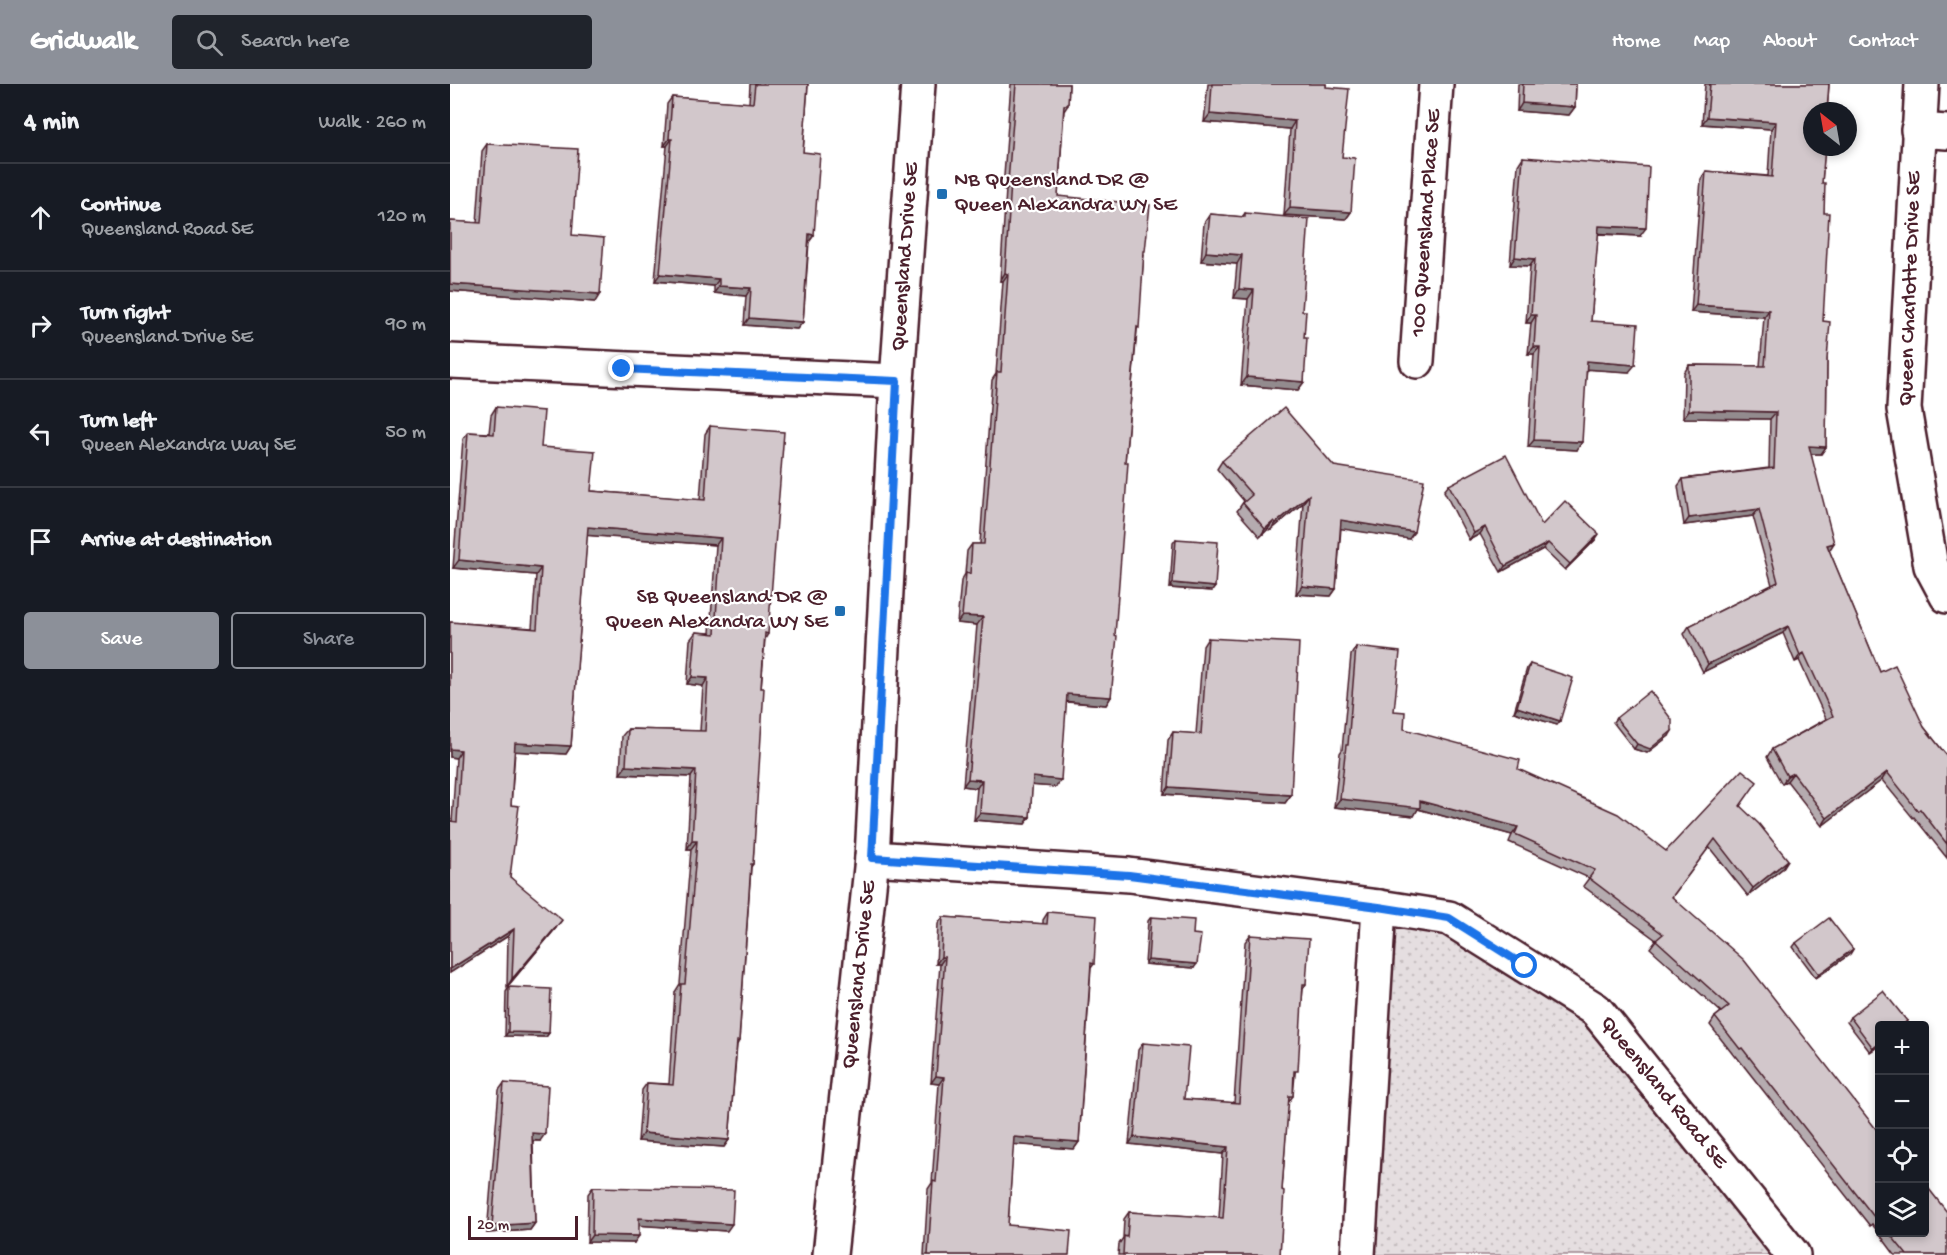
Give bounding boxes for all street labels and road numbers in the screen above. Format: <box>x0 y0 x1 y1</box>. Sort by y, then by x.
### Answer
street label: 100 Queensland Place SE <box>1406 107 1448 339</box>
street label: Queensland Drive SE <box>886 161 926 352</box>
street label: Queen Charlotte Drive SE <box>1894 170 1928 407</box>
street label: Queensland Drive SE <box>837 878 883 1070</box>
street label: Queensland Road SE <box>1593 1011 1733 1176</box>

